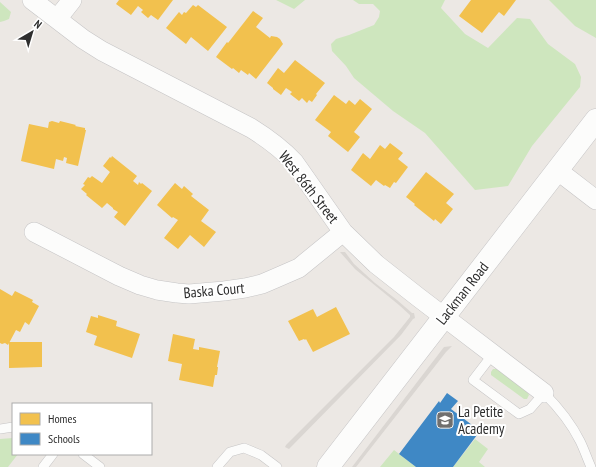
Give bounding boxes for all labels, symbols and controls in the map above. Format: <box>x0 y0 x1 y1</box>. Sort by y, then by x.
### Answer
north arrow <box>12 12 52 52</box>
text: N <box>32 17 45 31</box>
street label: West 86th Street <box>275 147 343 227</box>
street label: Lackman Road <box>432 258 492 328</box>
street label: Baska Court <box>183 278 245 302</box>
place label: La Petite Academy <box>458 402 505 438</box>
legend <box>12 403 152 455</box>
school or university icon: La Petite Academy <box>435 410 455 430</box>
text: Homes <box>48 411 76 426</box>
text: Schools <box>48 431 80 446</box>

